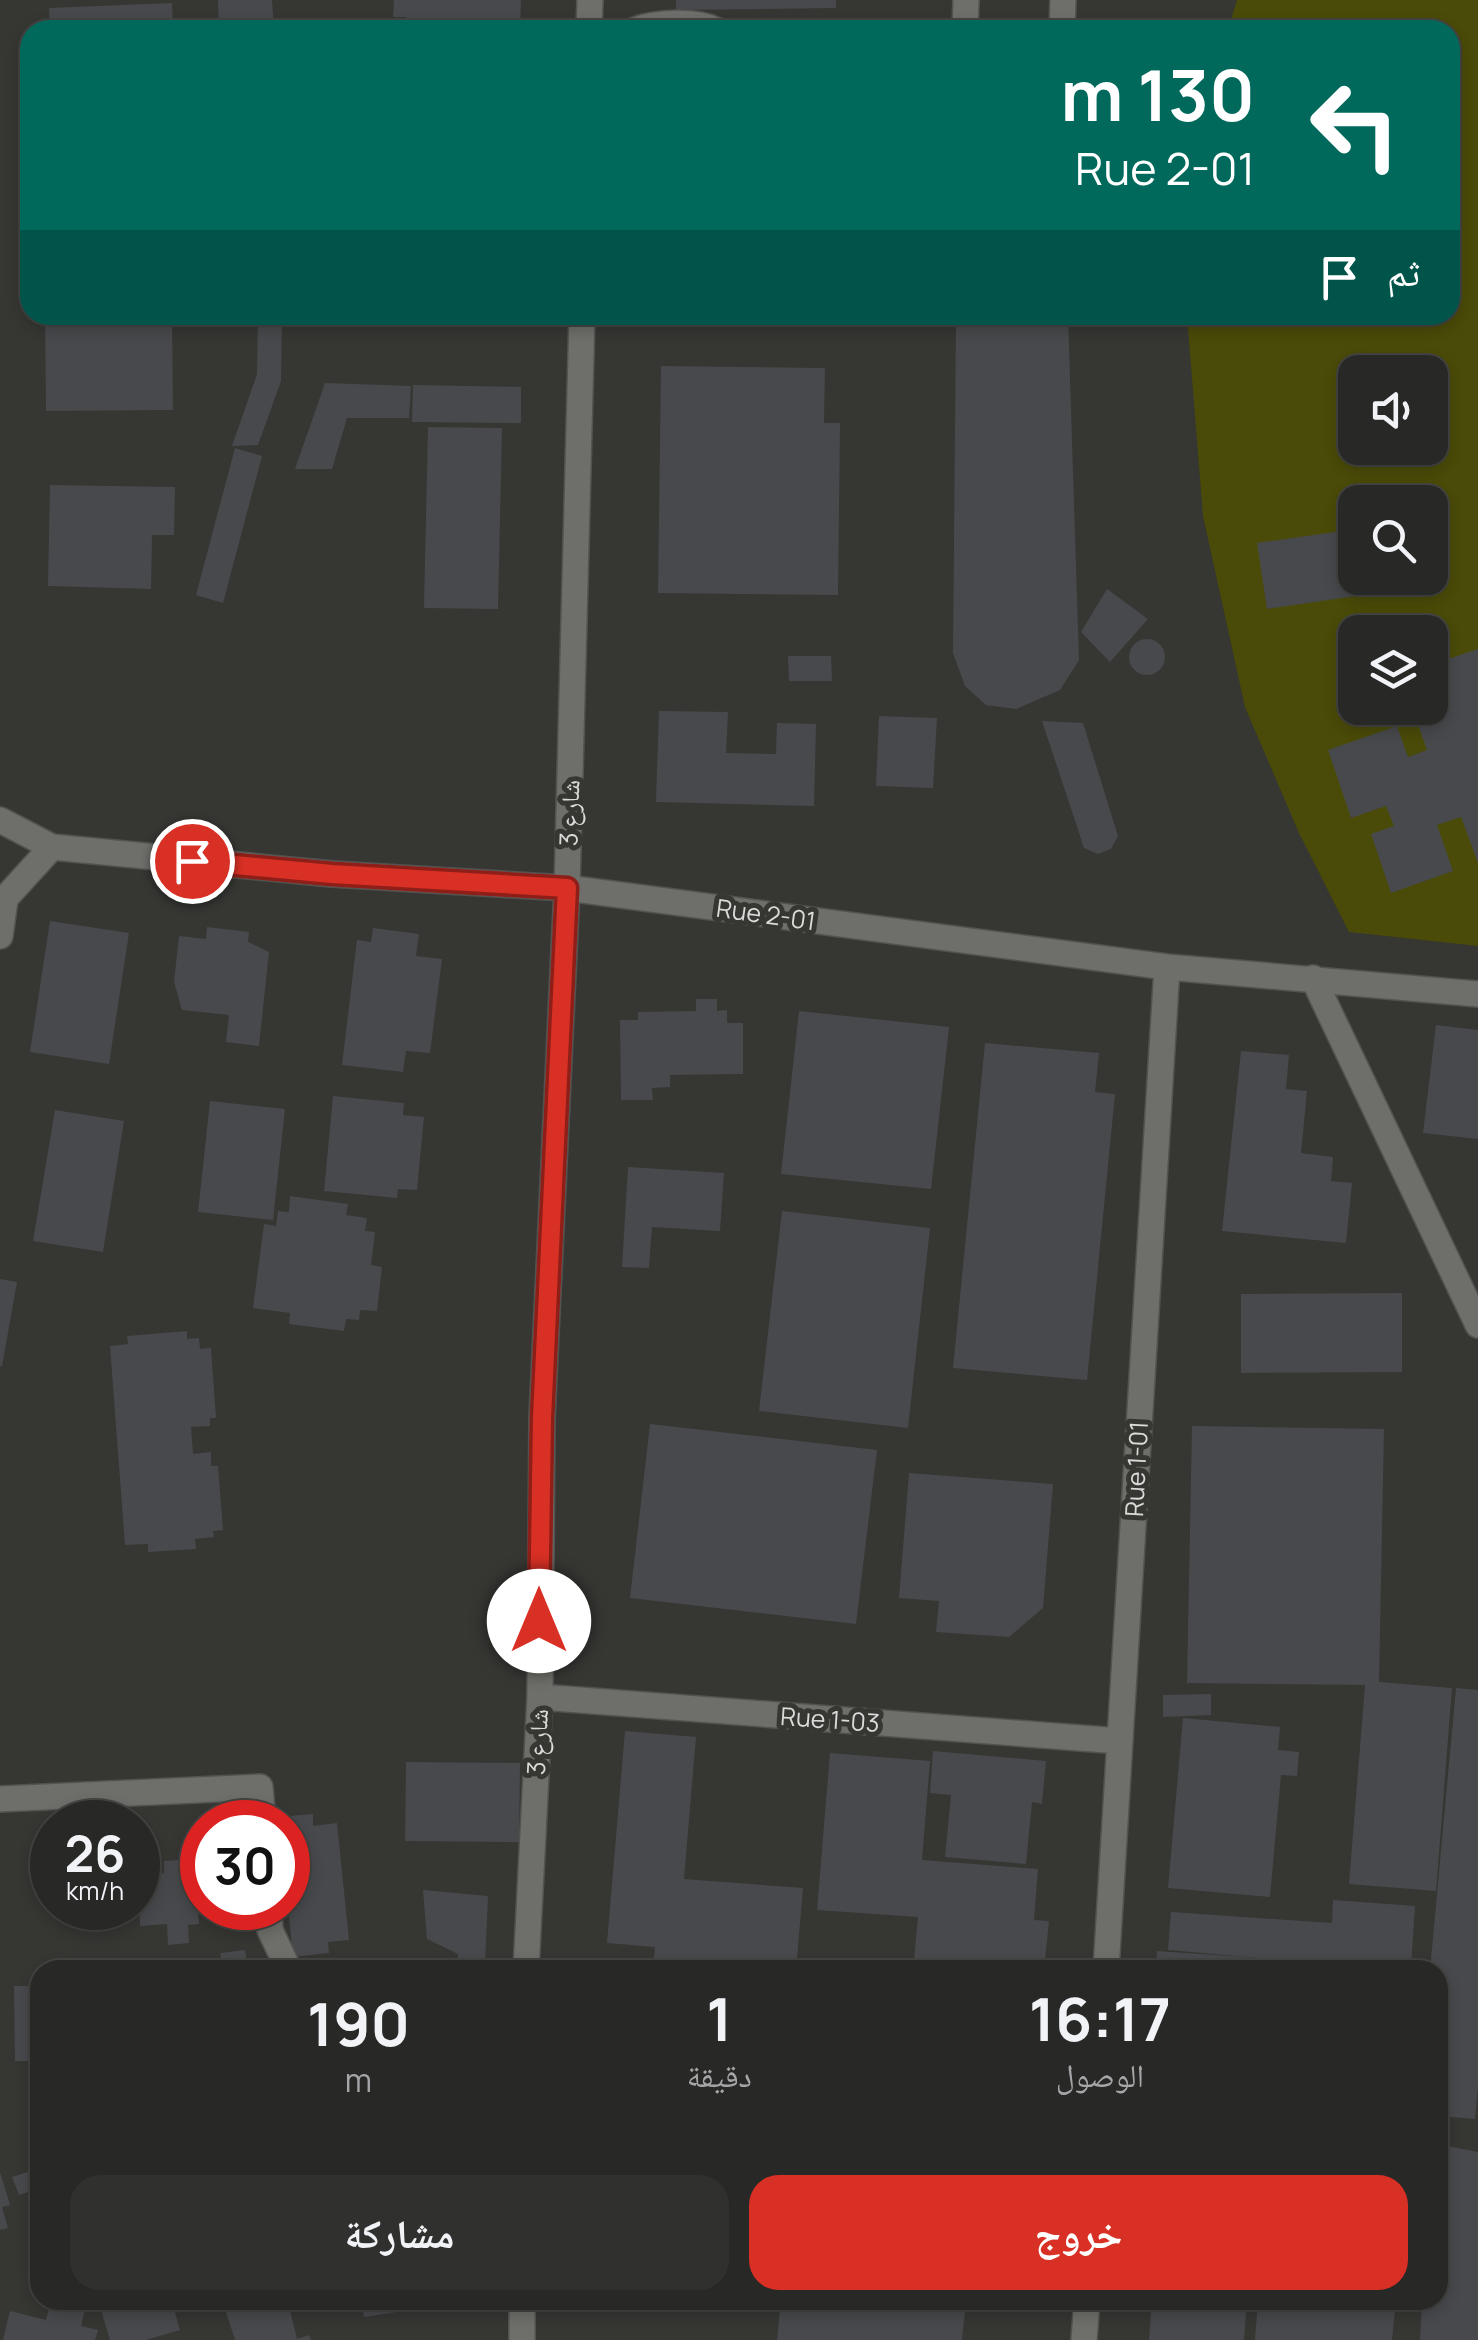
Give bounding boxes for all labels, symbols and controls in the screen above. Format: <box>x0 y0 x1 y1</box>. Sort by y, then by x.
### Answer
text: 130 m <box>1061 46 1255 142</box>
icon: left <box>1290 60 1420 190</box>
text: Rue 2-01 <box>1075 137 1255 199</box>
text: ثم <box>1387 245 1420 297</box>
icon: arrive <box>1312 250 1367 305</box>
map controls <box>1338 355 1448 725</box>
button: sound <box>1338 355 1448 465</box>
button: search <box>1338 485 1448 595</box>
button: layers <box>1338 615 1448 725</box>
street label: شارع 3 <box>550 779 588 847</box>
pin <box>150 819 235 904</box>
icon: arrive <box>165 834 220 889</box>
street label: Rue 2-01 <box>714 890 818 938</box>
street label: Rue 1-01 <box>1116 1420 1156 1518</box>
position arrow <box>487 1569 591 1673</box>
street label: Rue 1-03 <box>779 1698 881 1740</box>
street label: شارع 3 <box>518 1708 556 1776</box>
speed limit sign: 30 <box>180 1800 310 1930</box>
text: 26 <box>65 1819 125 1887</box>
text: km/h <box>66 1873 124 1908</box>
text: 1 <box>706 1977 732 2059</box>
text: 16:17 <box>1029 1977 1171 2059</box>
text: 190 <box>307 1982 410 2064</box>
text: دقيقة <box>687 2053 752 2097</box>
text: الوصول <box>1056 2053 1144 2097</box>
text: m <box>345 2058 372 2102</box>
button: مشاركة <box>70 2175 729 2290</box>
button: خروج <box>749 2175 1408 2290</box>

